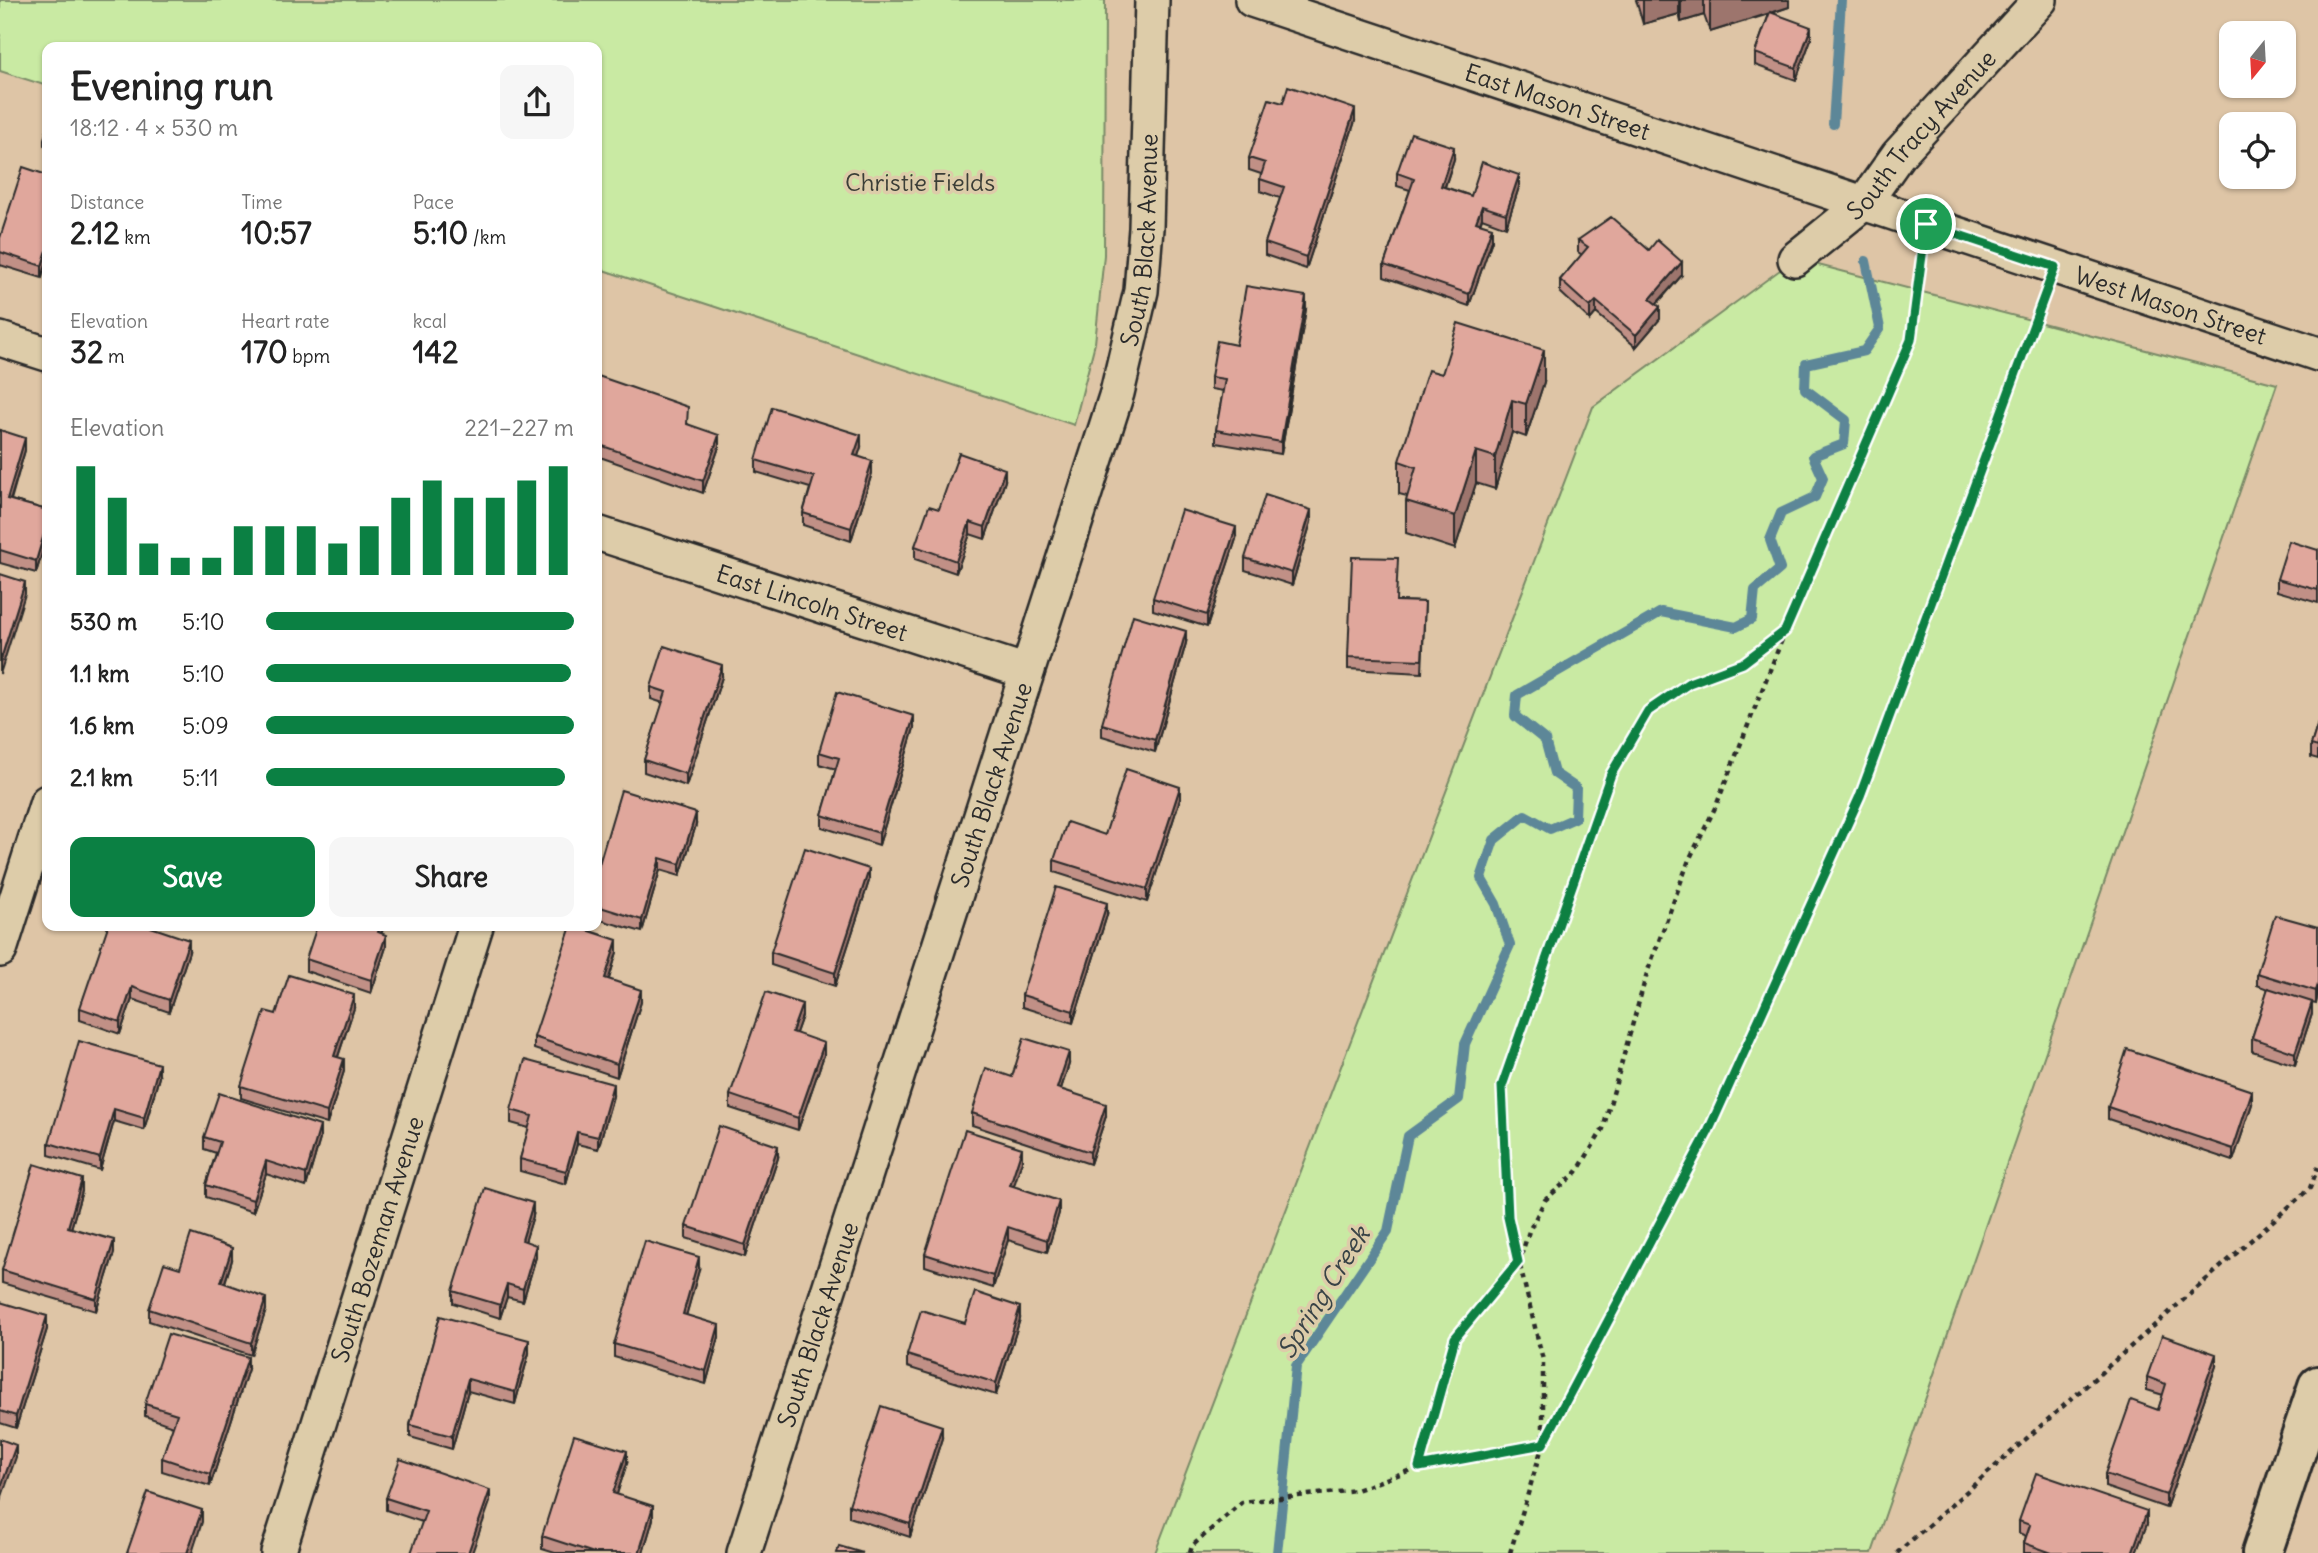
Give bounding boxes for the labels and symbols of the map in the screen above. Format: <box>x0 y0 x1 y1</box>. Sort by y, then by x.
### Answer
north arrow <box>2219 21 2296 98</box>
street label: South Tracy Avenue <box>1840 43 2002 226</box>
street label: East Mason Street <box>1461 57 1654 146</box>
street label: South Black Avenue <box>1114 133 1163 349</box>
park label: Christie Fields <box>845 167 995 197</box>
pin <box>1896 194 1956 254</box>
street label: West Mason Street <box>2071 259 2270 351</box>
street label: East Lincoln Street <box>713 558 911 647</box>
street label: South Black Avenue <box>944 678 1038 891</box>
street label: South Bozeman Avenue <box>324 1112 430 1366</box>
street label: South Black Avenue <box>770 1218 864 1431</box>
water label: Spring Creek <box>1269 1218 1378 1364</box>

